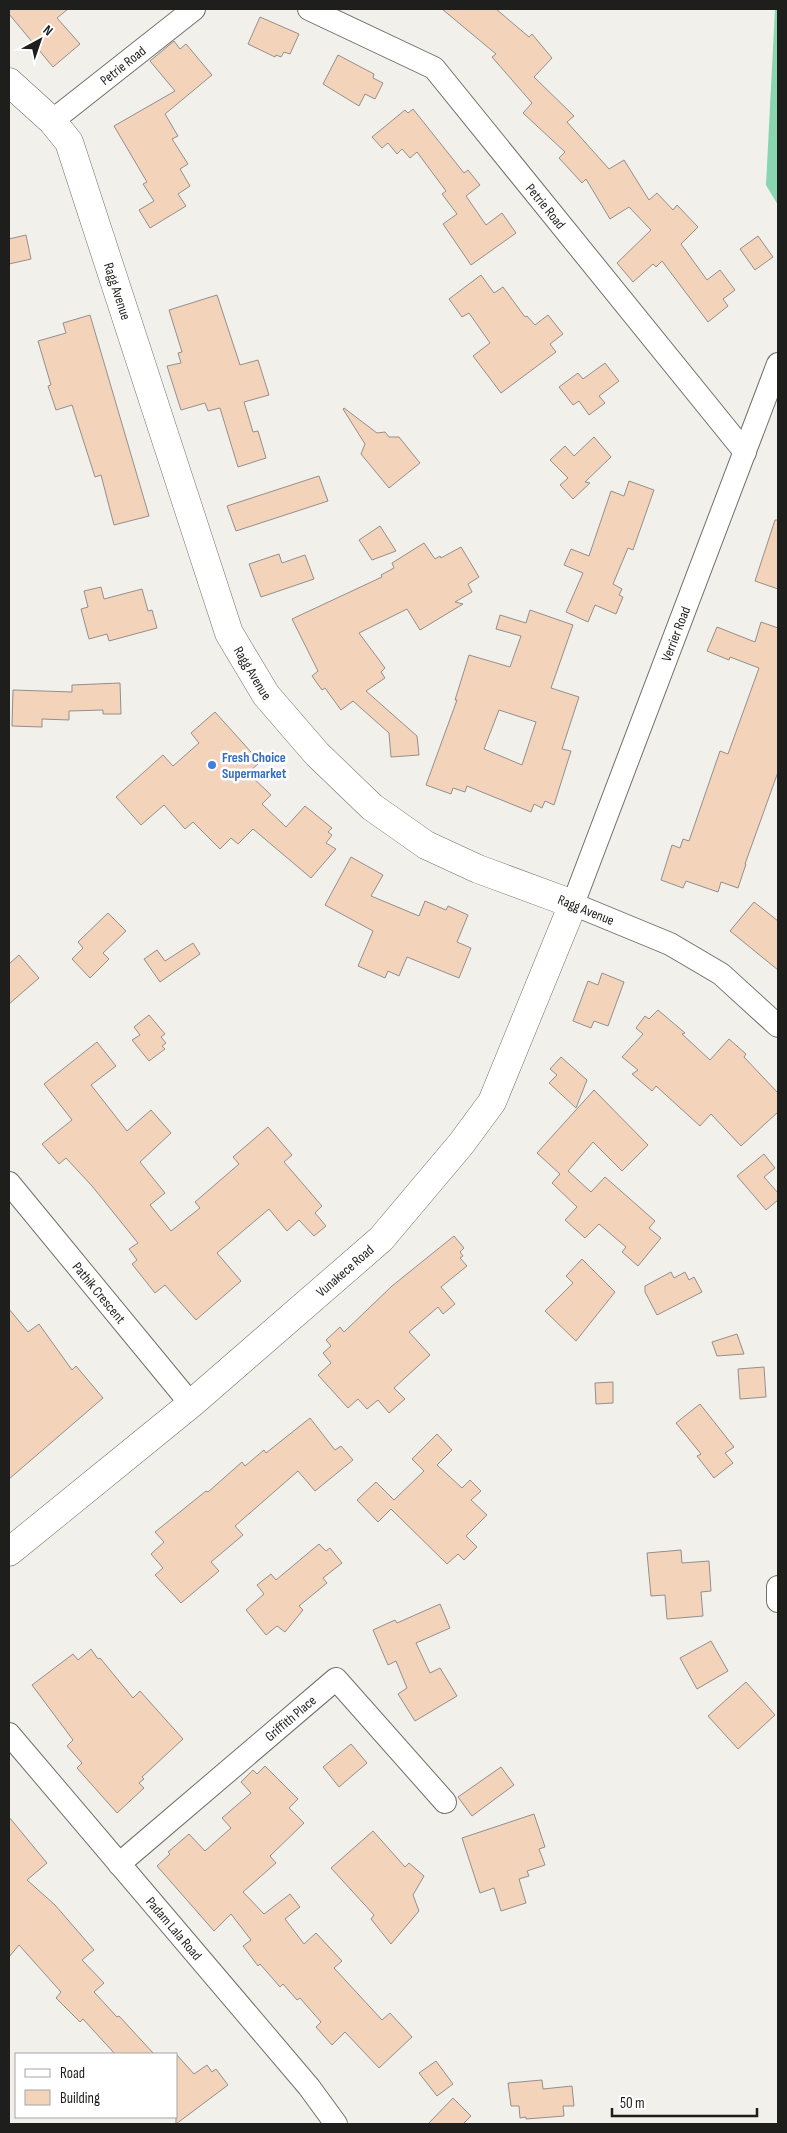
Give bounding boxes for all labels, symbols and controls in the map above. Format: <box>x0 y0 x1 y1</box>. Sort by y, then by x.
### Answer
north arrow <box>15 15 65 65</box>
text: N <box>40 22 56 39</box>
street label: Petrie Road <box>96 42 149 89</box>
street label: Petrie Road <box>522 180 569 232</box>
street label: Ragg Avenue <box>100 260 135 322</box>
street label: Verrier Road <box>658 604 694 664</box>
street label: Ragg Avenue <box>230 643 275 704</box>
place label: Fresh Choice Supermarket <box>222 749 287 782</box>
marker: Fresh Choice Supermarket <box>206 759 218 771</box>
street label: Ragg Avenue <box>555 891 617 929</box>
street label: Vunakece Road <box>313 1241 377 1301</box>
street label: Pathik Crescent <box>69 1259 129 1327</box>
street label: Griffith Place <box>261 1691 319 1745</box>
street label: Padam Lala Road <box>142 1893 206 1964</box>
legend <box>15 2053 178 2118</box>
text: Road <box>60 2064 85 2083</box>
scale bar <box>612 2086 757 2118</box>
text: Building <box>60 2089 100 2108</box>
text: 50 m <box>620 2094 645 2113</box>

